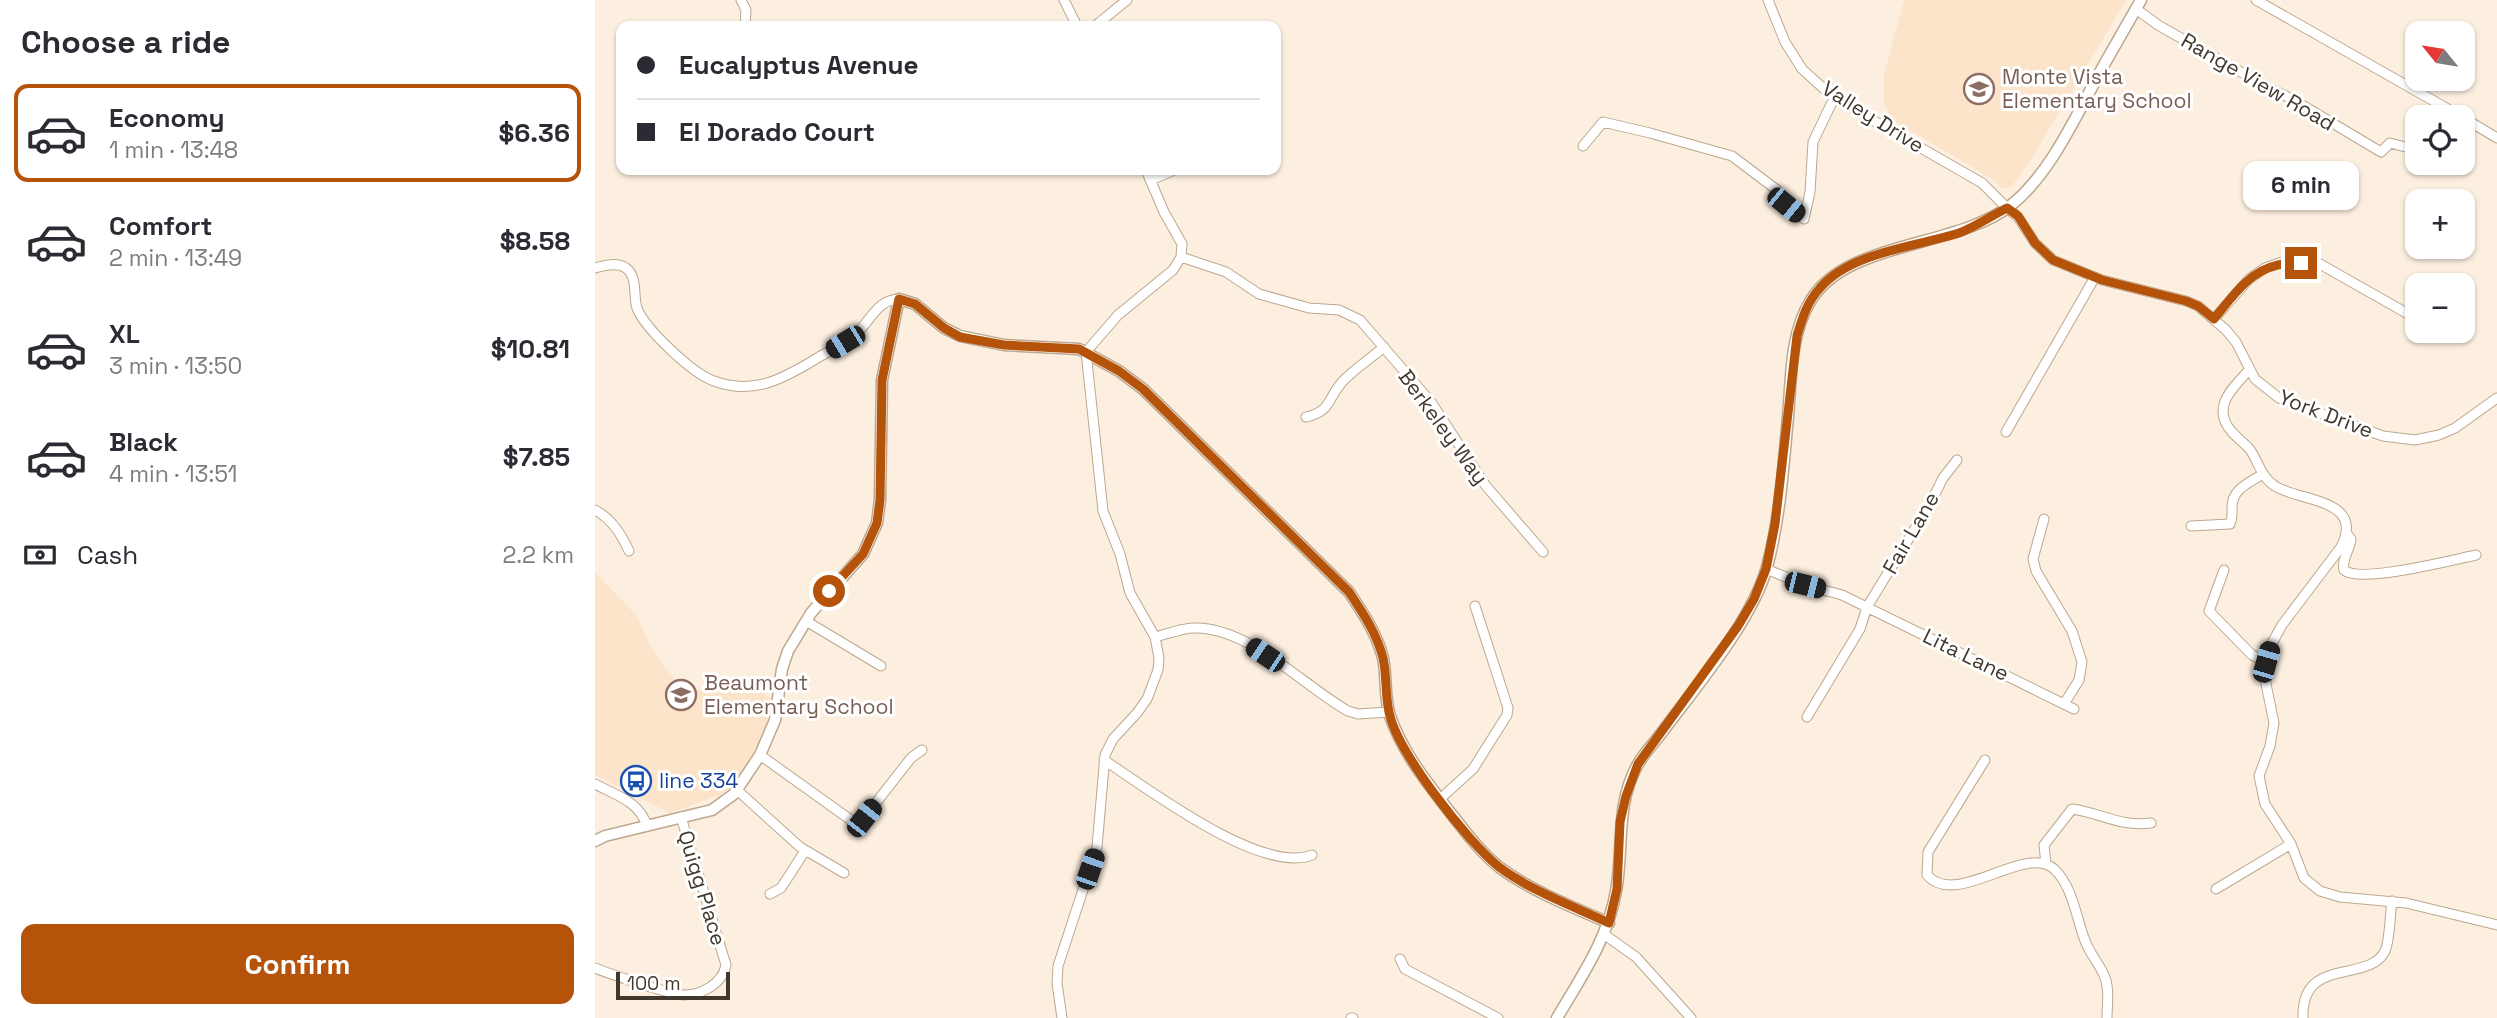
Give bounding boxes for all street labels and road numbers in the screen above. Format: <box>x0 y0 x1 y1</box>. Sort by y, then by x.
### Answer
street label: Range View Road <box>2176 27 2340 137</box>
street label: Valley Drive <box>1817 74 1929 159</box>
street label: Berkeley Way <box>1393 364 1494 490</box>
street label: York Drive <box>2275 383 2377 444</box>
street label: Fair Lane <box>1876 487 1945 579</box>
street label: Lita Lane <box>1919 622 2014 687</box>
street label: Quigg Place <box>672 827 733 949</box>

